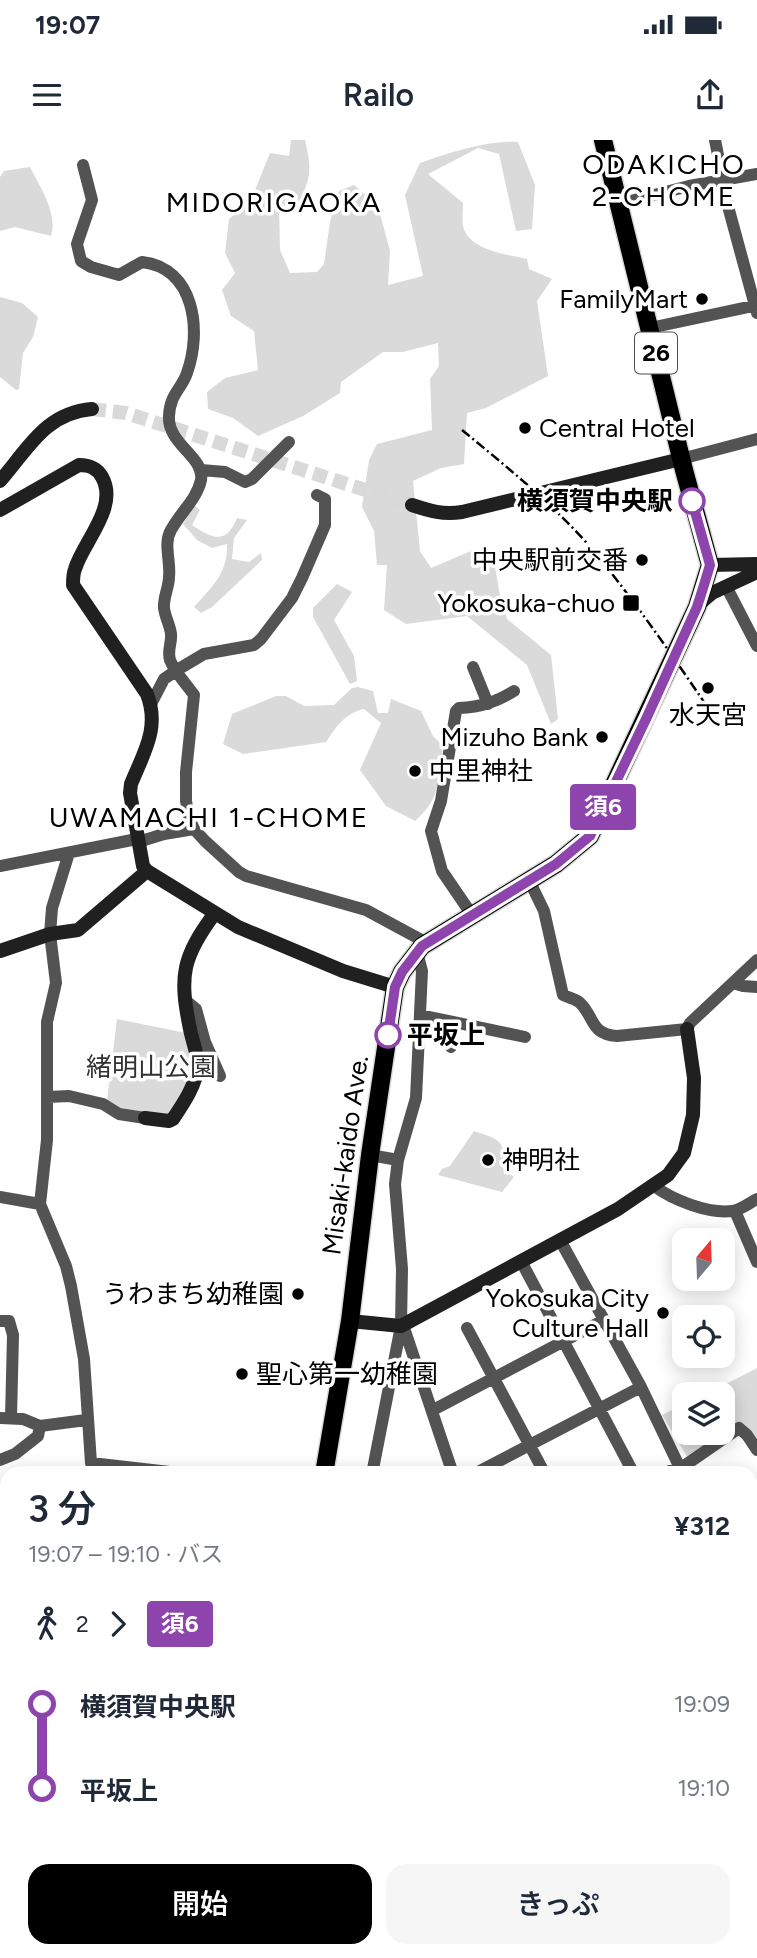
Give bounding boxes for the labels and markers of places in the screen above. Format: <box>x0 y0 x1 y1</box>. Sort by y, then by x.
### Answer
place label: FamilyMart <box>559 283 688 315</box>
marker: FamilyMart <box>694 291 710 307</box>
place label: Central Hotel <box>539 412 695 444</box>
marker: Central Hotel <box>517 420 533 436</box>
place label: 横須賀中央駅 <box>517 485 673 517</box>
marker: 横須賀中央駅 <box>679 488 705 514</box>
place label: 中央駅前交番 <box>472 544 628 576</box>
marker: 中央駅前交番 <box>634 552 650 568</box>
place label: Yokosuka-chuo <box>437 587 615 619</box>
marker: Yokosuka-chuo <box>621 593 641 613</box>
marker: 水天宮 <box>700 680 716 696</box>
place label: 水天宮 <box>669 699 747 731</box>
place label: Mizuho Bank <box>440 721 588 753</box>
marker: Mizuho Bank <box>594 729 610 745</box>
place label: 中里神社 <box>429 755 533 787</box>
marker: 中里神社 <box>407 763 423 779</box>
place label: 平坂上 <box>407 1019 485 1051</box>
marker: 平坂上 <box>375 1022 401 1048</box>
place label: 神明社 <box>502 1144 580 1176</box>
marker: 神明社 <box>480 1152 496 1168</box>
place label: うわまち幼稚園 <box>102 1278 284 1310</box>
place label: Yokosuka City Culture Hall <box>485 1282 649 1344</box>
marker: うわまち幼稚園 <box>290 1286 306 1302</box>
marker: Yokosuka City Culture Hall <box>655 1305 671 1321</box>
place label: 聖心第一幼稚園 <box>256 1358 438 1390</box>
marker: 聖心第一幼稚園 <box>234 1366 250 1382</box>

